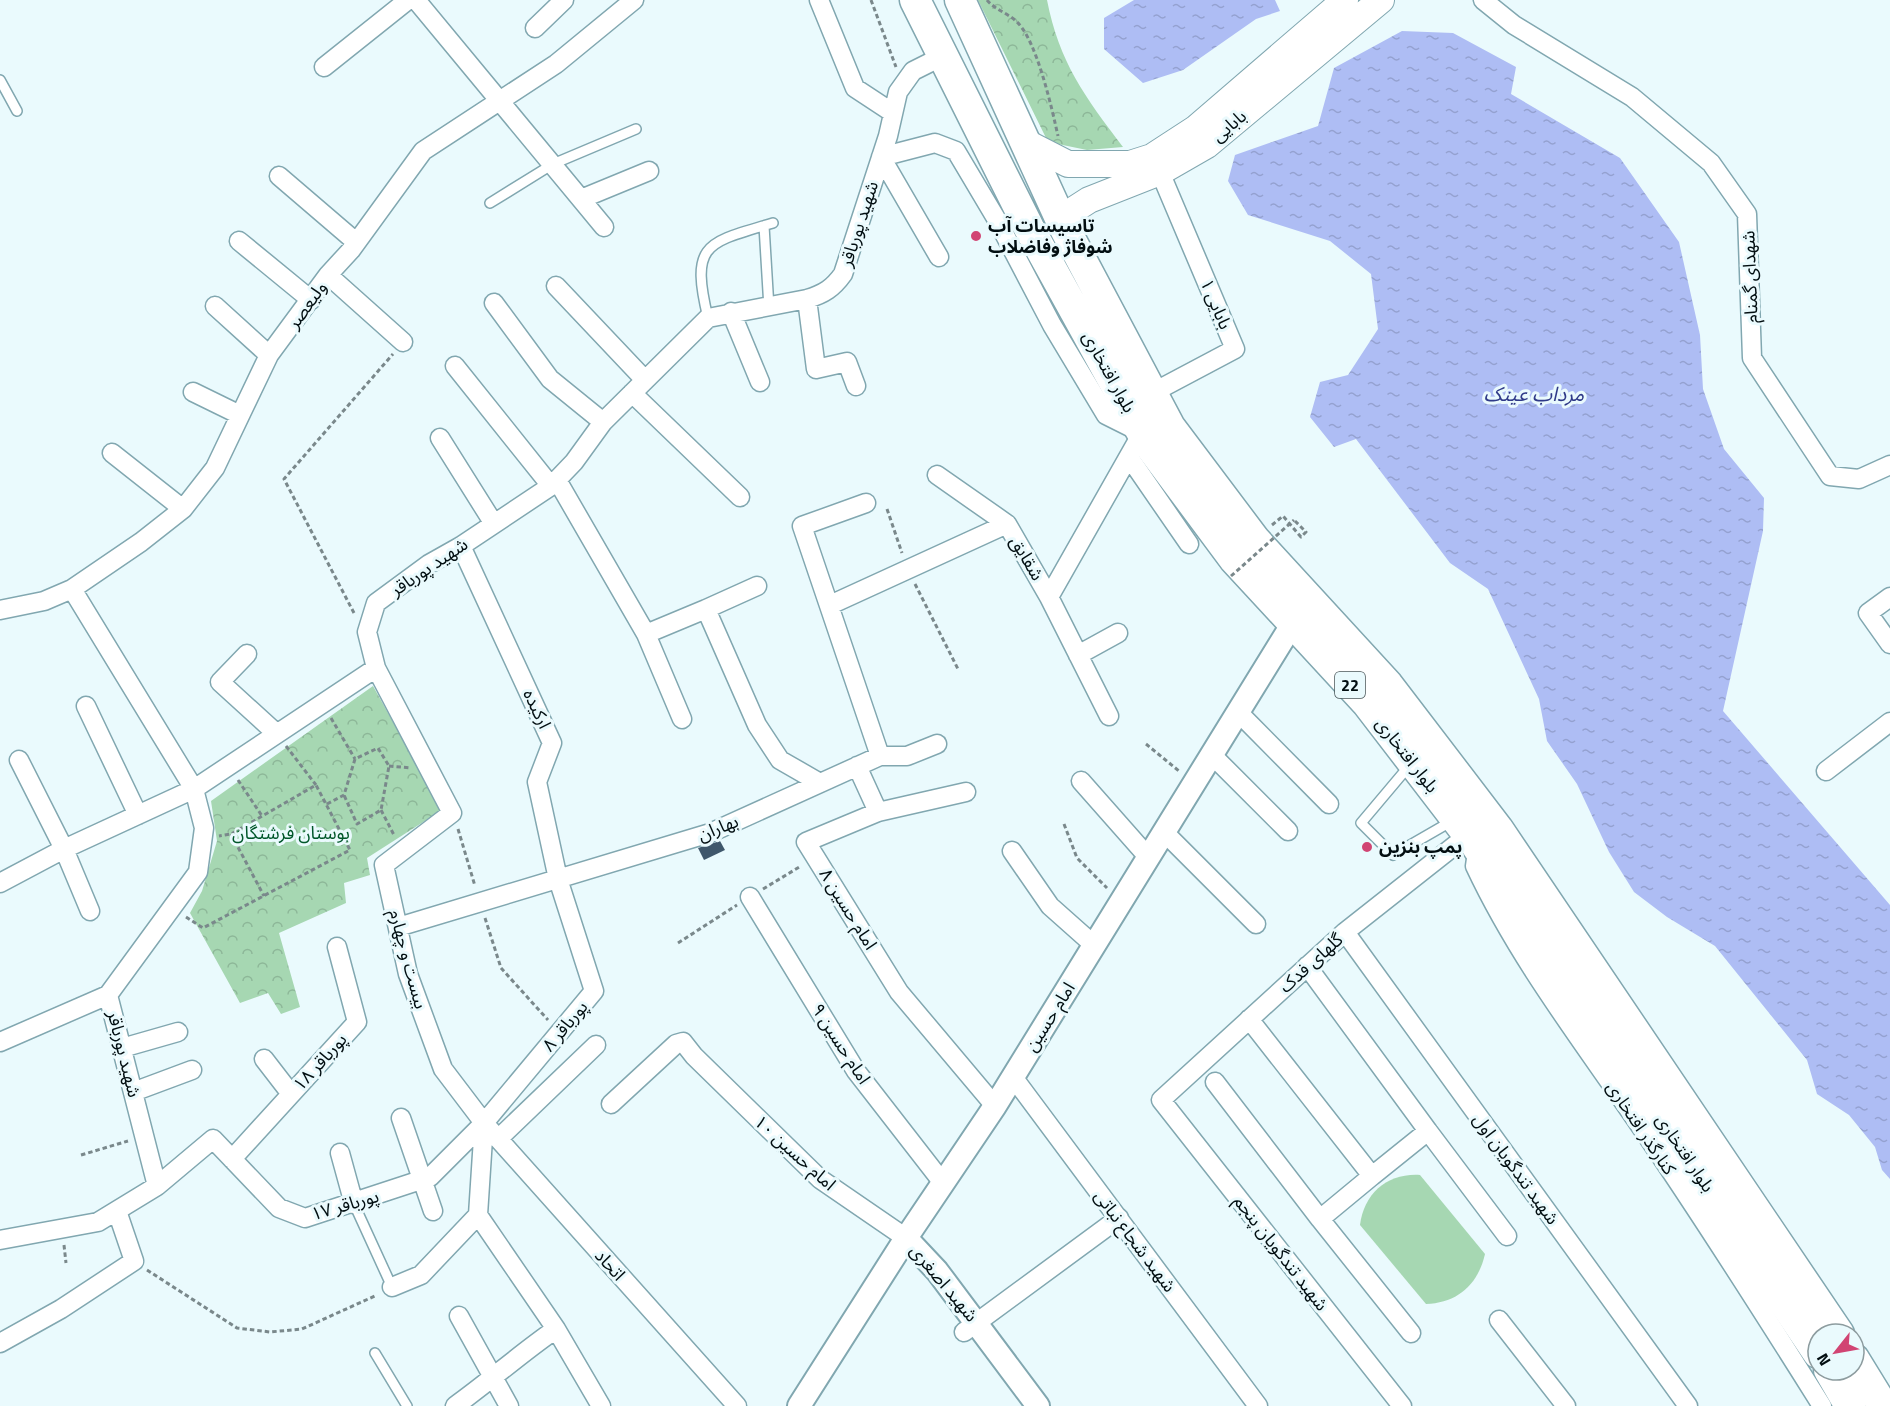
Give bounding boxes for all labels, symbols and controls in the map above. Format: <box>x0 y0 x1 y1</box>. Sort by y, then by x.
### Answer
street label: بابایی <box>1205 103 1252 148</box>
street label: شهید پورباقر <box>832 178 885 271</box>
place label: تاسیسات آب شوفاژ وفاضلاب <box>988 212 1113 260</box>
marker: تاسیسات آب شوفاژ وفاضلاب <box>969 229 983 243</box>
street label: شهدای گمنام <box>1734 230 1766 324</box>
street label: بابایی ۱ <box>1194 274 1239 333</box>
street label: ولیعصر <box>280 275 333 335</box>
street label: بلوار افتخاری <box>1076 326 1143 417</box>
water label: مرداب عینک <box>1484 378 1585 409</box>
street label: شقایق <box>1004 530 1051 585</box>
street label: شهید پورباقر <box>384 531 473 603</box>
road number: 22 <box>1335 672 1365 698</box>
street label: ارکیده <box>517 684 558 733</box>
street label: بلوار افتخاری <box>1369 711 1446 798</box>
street label: بهاران <box>693 807 742 848</box>
park label: بوستان فرشتگان <box>232 819 350 846</box>
place label: پمپ بنزین <box>1379 833 1462 860</box>
marker: پمپ بنزین <box>1360 840 1374 854</box>
street label: امام حسین ۸ <box>812 863 884 955</box>
street label: بیست و چهارم <box>381 906 435 1012</box>
street label: گلهای فدک <box>1273 926 1349 999</box>
street label: امام حسین <box>1018 977 1082 1057</box>
street label: پورباقر ۸ <box>535 994 594 1057</box>
street label: امام حسین ۹ <box>804 998 878 1090</box>
street label: شهید پورباقر <box>100 1007 148 1100</box>
street label: پورباقر ۱۸ <box>286 1027 353 1097</box>
street label: کنارگذر افتخاری <box>1600 1075 1683 1181</box>
street label: شهید تندگویان اول <box>1467 1107 1566 1230</box>
street label: امام حسین ۱۰ <box>748 1108 842 1198</box>
street label: بلوار افتخاری <box>1649 1108 1722 1197</box>
street label: پورباقر ۱۷ <box>308 1182 382 1227</box>
street label: شهید شجاع نباتی <box>1087 1184 1183 1298</box>
street label: شهید تندگویان پنجم <box>1227 1189 1335 1316</box>
street label: شهید اصغری <box>904 1238 985 1327</box>
street label: اتحاد <box>589 1243 632 1287</box>
north arrow <box>1806 1322 1866 1382</box>
text: N <box>1810 1349 1836 1371</box>

